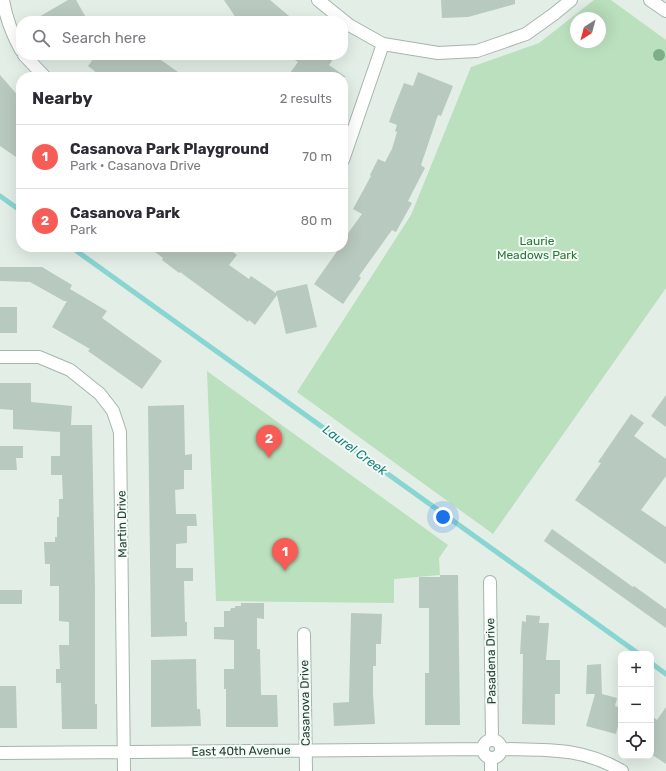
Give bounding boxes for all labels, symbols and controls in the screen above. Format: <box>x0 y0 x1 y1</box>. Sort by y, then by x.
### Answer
north arrow <box>570 12 606 48</box>
search box <box>16 16 348 60</box>
icon: search <box>30 27 52 49</box>
text: Search here <box>62 29 146 47</box>
text: Nearby <box>32 88 93 108</box>
text: 2 results <box>280 91 332 106</box>
text: Casanova Park Playground <box>70 140 269 158</box>
text: 1 <box>42 149 48 164</box>
text: 70 m <box>302 149 332 164</box>
text: Park · Casanova Drive <box>70 158 201 173</box>
text: Casanova Park <box>70 204 180 222</box>
text: 2 <box>41 213 49 228</box>
text: 80 m <box>301 213 332 228</box>
text: Park <box>70 222 97 237</box>
park label: Laurie Meadows Park <box>497 234 578 262</box>
water label: Laurel Creek <box>320 422 390 479</box>
pin: 2 <box>256 425 282 458</box>
street label: Martin Drive <box>114 490 130 558</box>
your location <box>433 507 453 527</box>
pin: 1 <box>272 538 298 571</box>
street label: Pasadena Drive <box>483 617 499 704</box>
map controls <box>618 651 654 759</box>
button: + <box>618 651 654 687</box>
street label: Casanova Drive <box>297 660 313 746</box>
button: − <box>618 687 654 723</box>
button: locate <box>618 723 654 759</box>
street label: East 40th Avenue <box>191 743 291 759</box>

